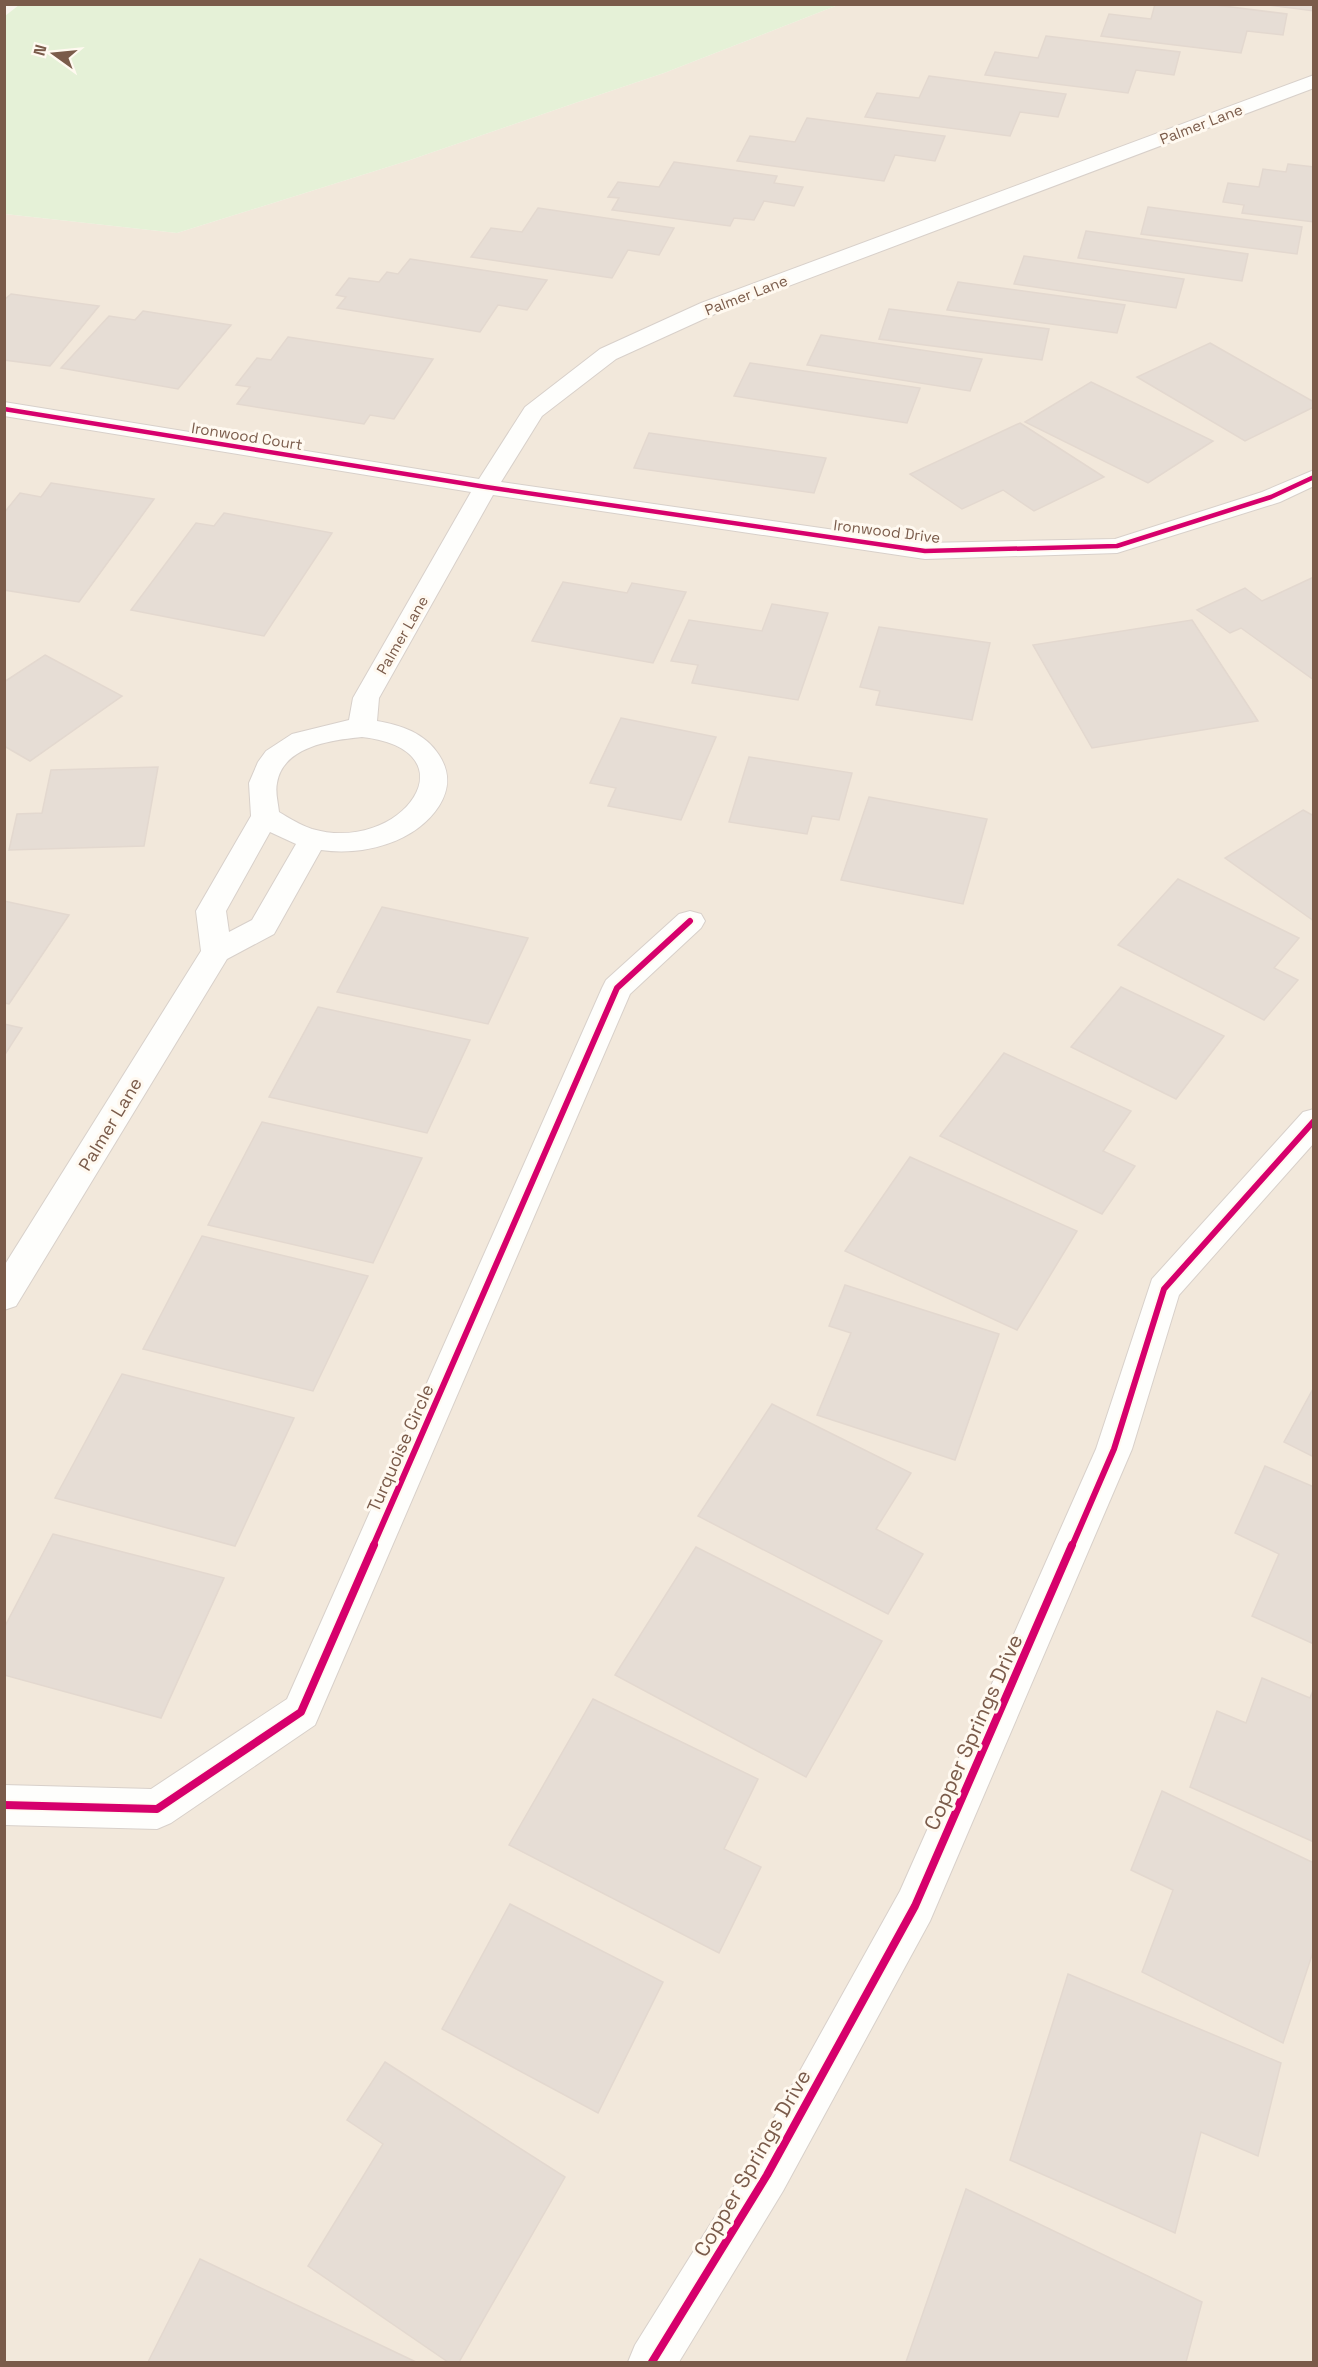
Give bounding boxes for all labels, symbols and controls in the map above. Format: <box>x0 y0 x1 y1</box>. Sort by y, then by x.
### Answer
north arrow <box>24 24 84 84</box>
text: N <box>28 42 52 58</box>
street label: Palmer Lane <box>1157 99 1245 149</box>
street label: Palmer Lane <box>702 270 790 320</box>
street label: Ironwood Court <box>190 418 304 454</box>
street label: Ironwood Drive <box>833 515 942 547</box>
street label: Palmer Lane <box>372 592 432 678</box>
street label: Palmer Lane <box>73 1073 147 1175</box>
street label: Turquoise Circle <box>361 1380 439 1516</box>
street label: Copper Springs Drive <box>918 1630 1028 1834</box>
street label: Copper Springs Drive <box>687 2065 817 2261</box>

